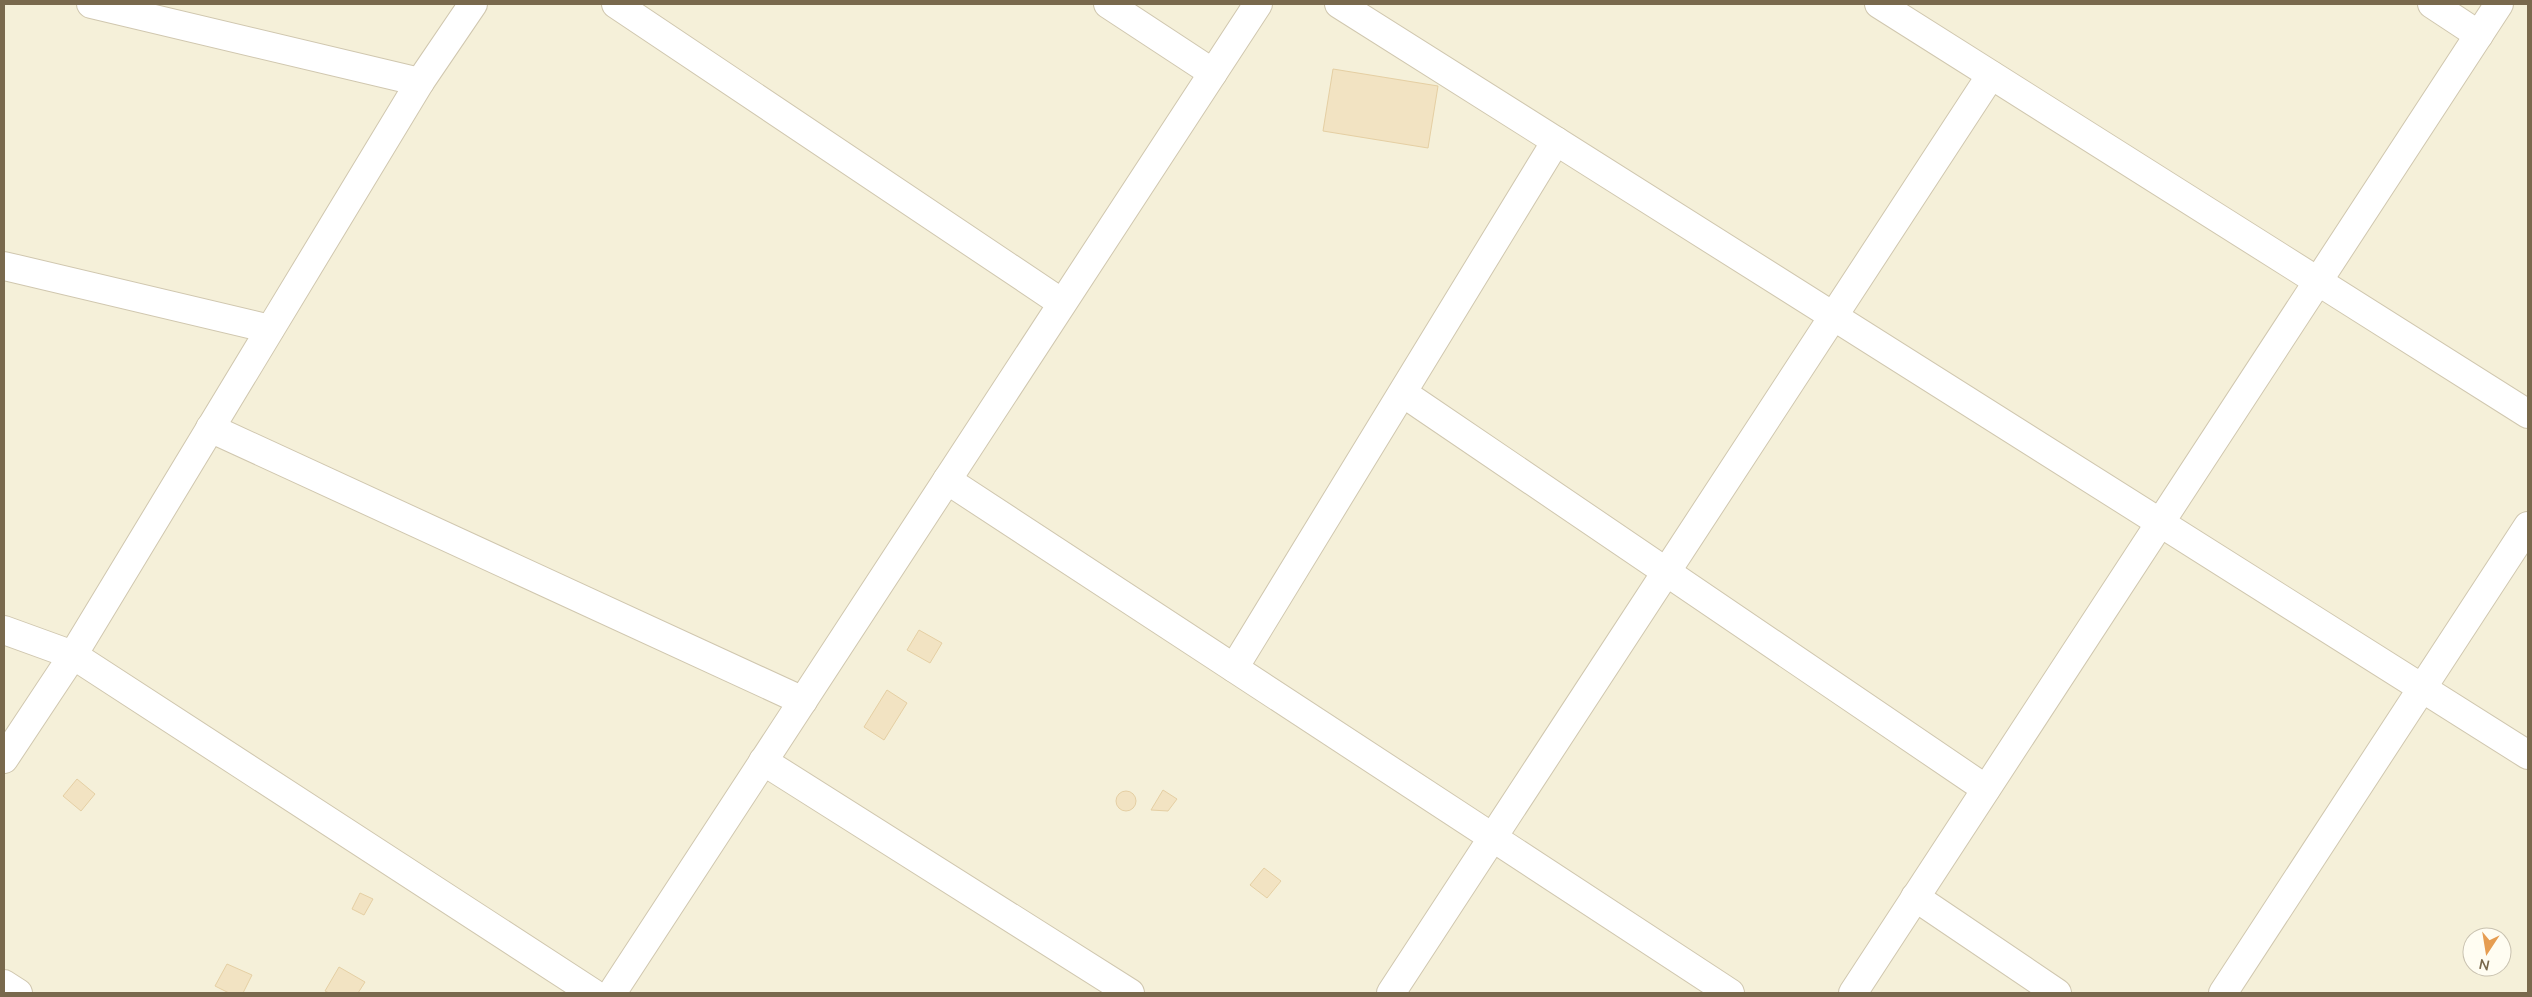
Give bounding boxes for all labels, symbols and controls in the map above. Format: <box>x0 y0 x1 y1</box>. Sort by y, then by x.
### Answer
north arrow <box>2462 927 2512 977</box>
text: N <box>2477 955 2491 975</box>

